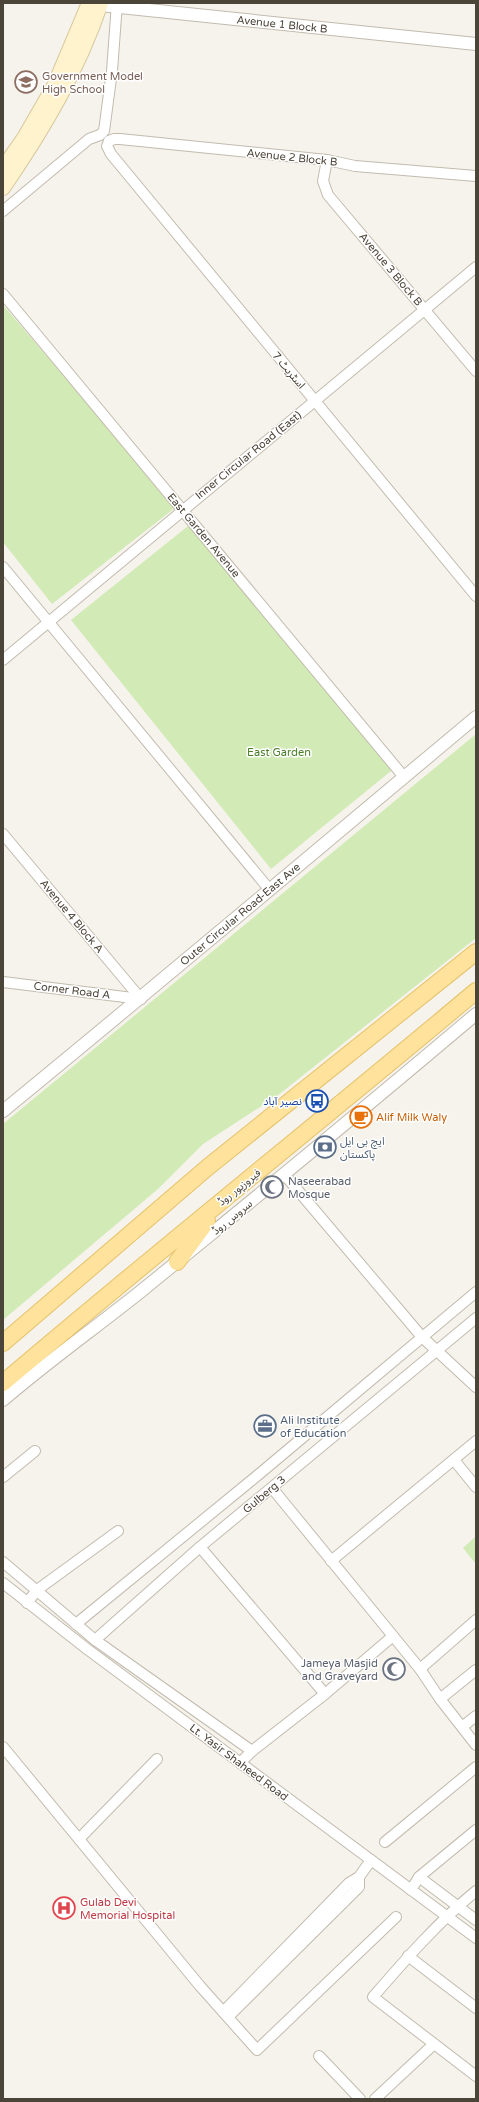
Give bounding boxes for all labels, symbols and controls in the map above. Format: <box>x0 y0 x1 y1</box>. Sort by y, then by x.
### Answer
street label: Avenue 1 Block B <box>236 13 328 36</box>
school or university icon: Government Model High School <box>13 69 39 95</box>
place label: Government Model High School <box>42 70 143 96</box>
street label: Avenue 2 Block B <box>246 146 338 169</box>
street label: Avenue 3 Block B <box>356 230 425 309</box>
street label: اسٹریٹ 7 <box>269 349 308 392</box>
street label: Inner Circular Road (East) <box>193 409 304 502</box>
street label: East Garden Avenue <box>165 491 243 580</box>
park label: East Garden <box>247 746 311 759</box>
street label: Outer Circular Road-East Ave <box>178 860 303 968</box>
street label: Avenue 4 Block A <box>37 877 106 956</box>
street label: Corner Road A <box>33 979 111 1002</box>
bus stop icon: نصیر آباد <box>304 1088 330 1114</box>
place label: نصیر آباد <box>263 1095 302 1108</box>
cafe icon: Alif Milk Waly <box>348 1104 374 1130</box>
place label: Alif Milk Waly <box>376 1111 447 1124</box>
bank icon: ایچ بی ایل پاکستان <box>312 1134 338 1160</box>
place label: ایچ بی ایل پاکستان <box>340 1135 385 1162</box>
street label: فیروزپور روڈ <box>215 1166 264 1210</box>
mosque icon: Naseerabad Mosque <box>259 1174 285 1200</box>
place label: Naseerabad Mosque <box>288 1175 351 1201</box>
street label: سروس روڈ <box>209 1197 255 1238</box>
office icon: Ali Institute of Education <box>252 1413 278 1439</box>
place label: Ali Institute of Education <box>280 1414 346 1440</box>
street label: Gulberg 3 <box>240 1473 288 1516</box>
mosque icon: Jameya Masjid and Graveyard <box>381 1656 407 1682</box>
place label: Jameya Masjid and Graveyard <box>301 1657 378 1683</box>
street label: Lt. Yasir Shaheed Road <box>187 1721 291 1804</box>
hospital icon: Gulab Devi Memorial Hospital <box>51 1895 77 1921</box>
place label: Gulab Devi Memorial Hospital <box>80 1896 175 1922</box>

